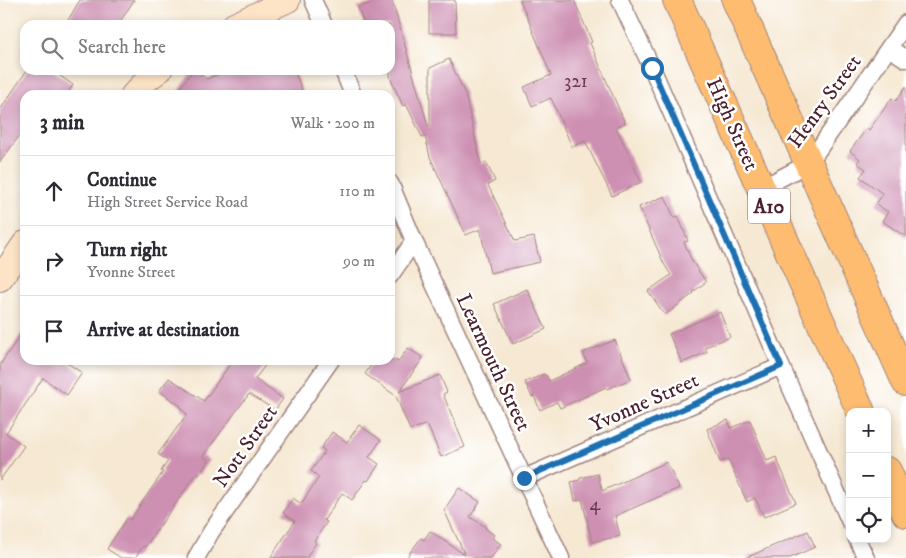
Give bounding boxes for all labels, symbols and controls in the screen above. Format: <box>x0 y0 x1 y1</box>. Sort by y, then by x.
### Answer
search box <box>20 20 395 75</box>
icon: search <box>38 34 66 62</box>
text: Search here <box>78 36 166 59</box>
street label: Henry Street <box>782 50 868 153</box>
route start <box>641 57 664 80</box>
house number: 321 <box>564 70 588 93</box>
street label: High Street <box>700 74 764 175</box>
text: 3 min <box>40 110 85 136</box>
text: Walk · 200 m <box>291 113 375 133</box>
text: Continue <box>87 169 157 192</box>
icon: ahead <box>40 177 68 205</box>
text: 110 m <box>339 181 375 201</box>
road number: A10 <box>748 188 790 224</box>
text: High Street Service Road <box>87 192 248 212</box>
text: Turn right <box>87 239 167 262</box>
icon: right <box>40 247 68 275</box>
text: 90 m <box>343 251 375 271</box>
text: Yvonne Street <box>87 262 175 282</box>
street label: Learmouth Street <box>450 290 536 435</box>
icon: arrive <box>40 317 68 345</box>
text: Arrive at destination <box>87 319 239 342</box>
street label: Yvonne Street <box>586 367 703 438</box>
street label: Nott Street <box>208 400 284 493</box>
map controls <box>846 408 891 543</box>
button: + <box>846 408 891 453</box>
button: − <box>846 453 891 498</box>
route end <box>513 467 536 490</box>
house number: 4 <box>590 493 602 516</box>
button: locate <box>846 498 891 543</box>

